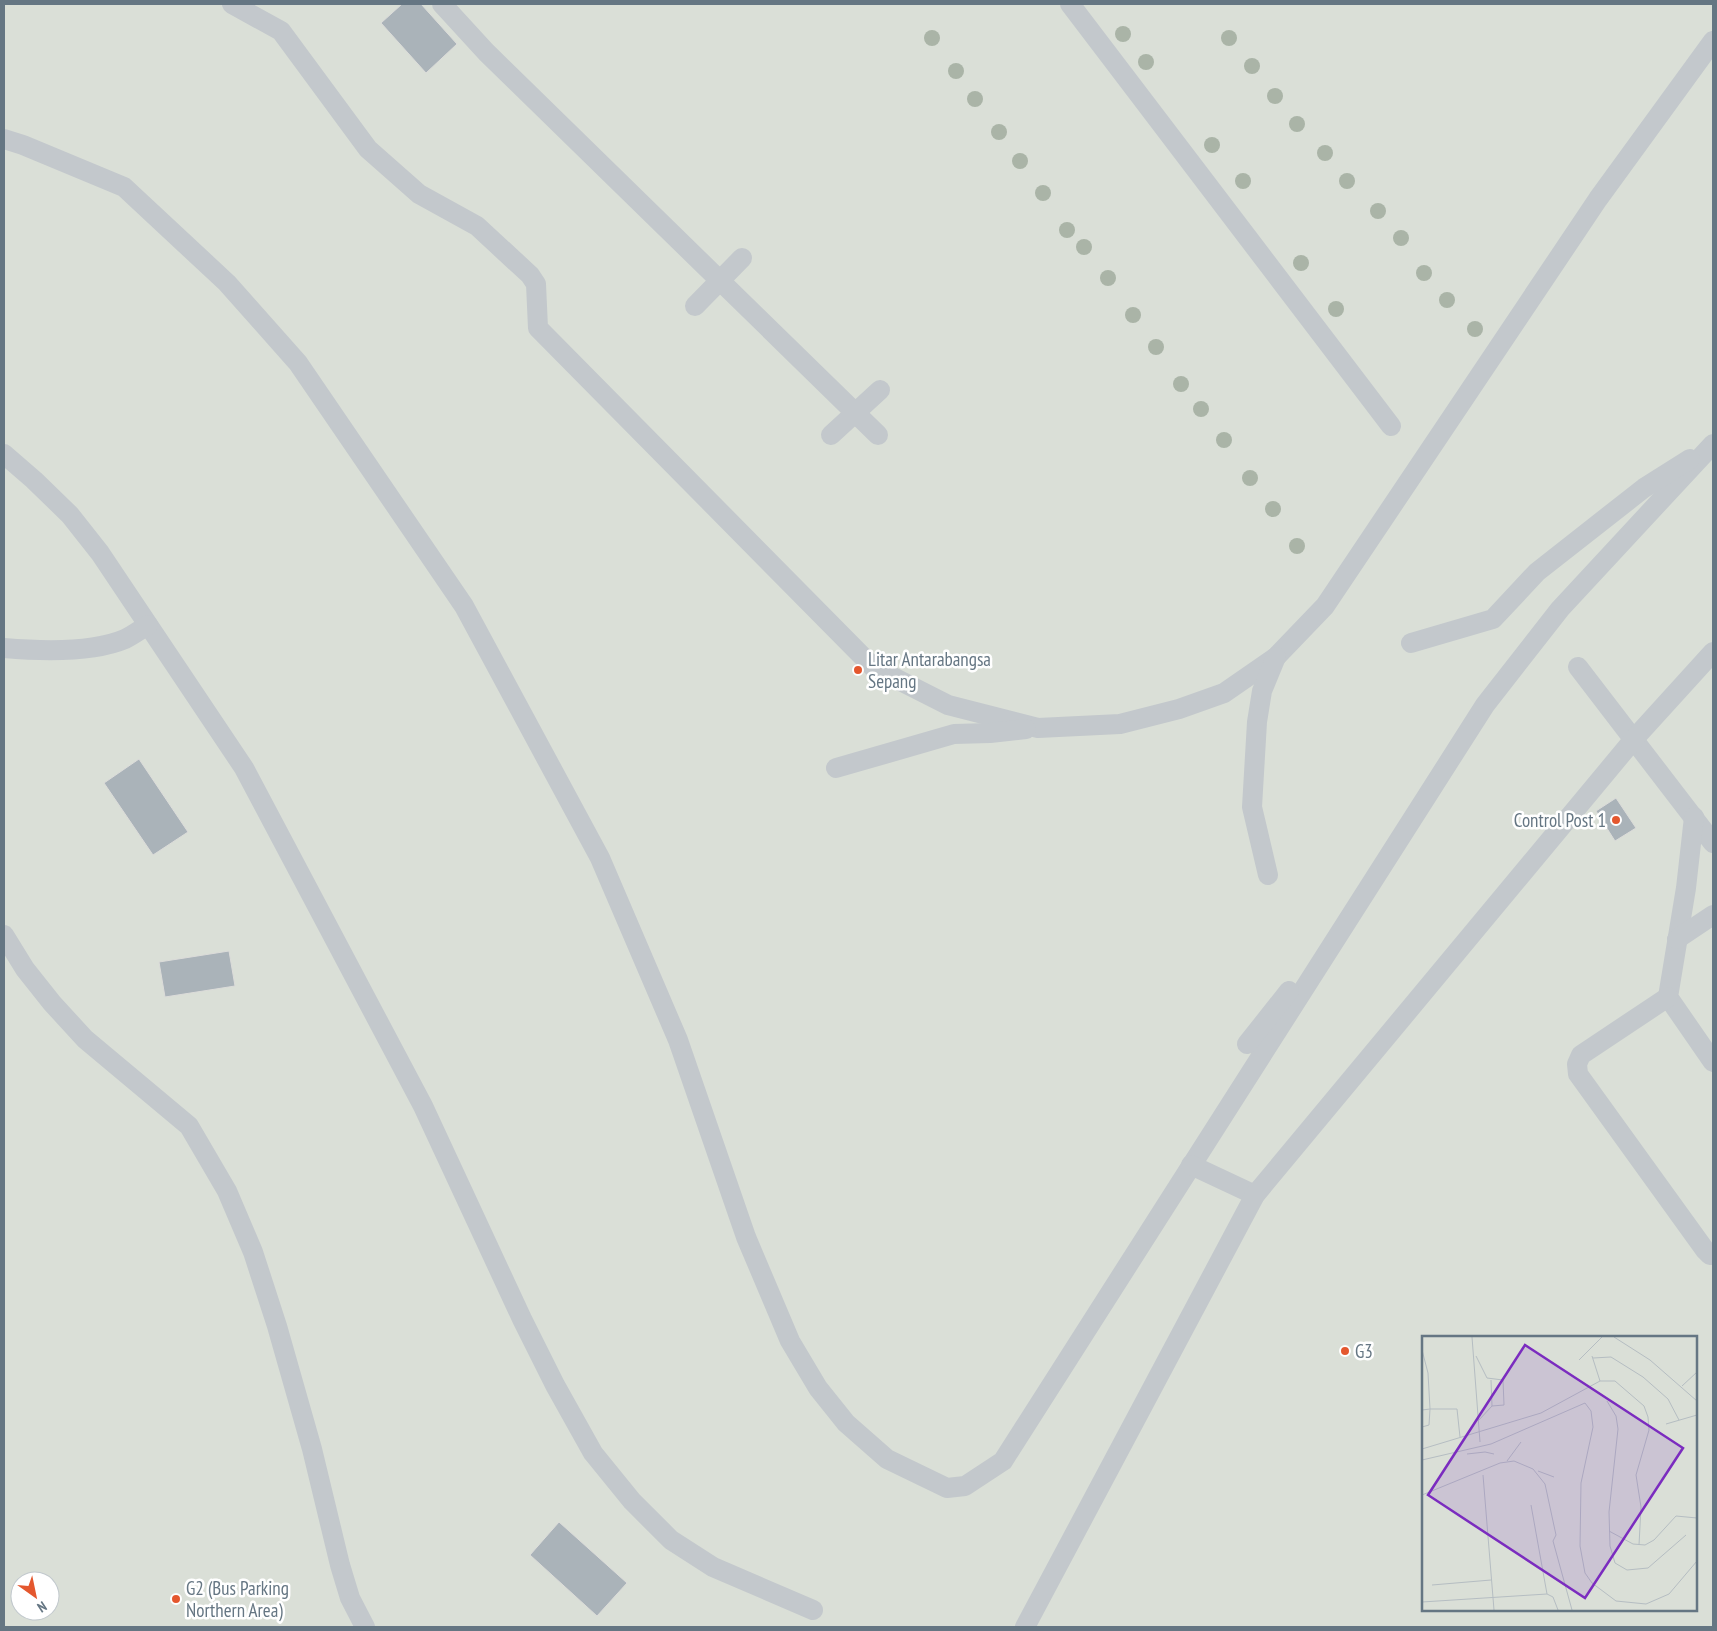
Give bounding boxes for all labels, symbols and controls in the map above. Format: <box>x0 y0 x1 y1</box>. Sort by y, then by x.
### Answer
place label: Litar Antarabangsa Sepang <box>868 647 991 693</box>
marker: Litar Antarabangsa Sepang <box>852 664 864 676</box>
place label: Control Post 1 <box>1514 808 1606 832</box>
marker: Control Post 1 <box>1610 814 1622 826</box>
inset map <box>1422 1336 1697 1611</box>
place label: G3 <box>1355 1339 1373 1363</box>
marker: G3 <box>1339 1345 1351 1357</box>
north arrow <box>10 1571 60 1621</box>
place label: G2 (Bus Parking Northern Area) <box>186 1576 289 1622</box>
marker: G2 (Bus Parking Northern Area) <box>170 1593 182 1605</box>
text: N <box>34 1597 50 1617</box>

